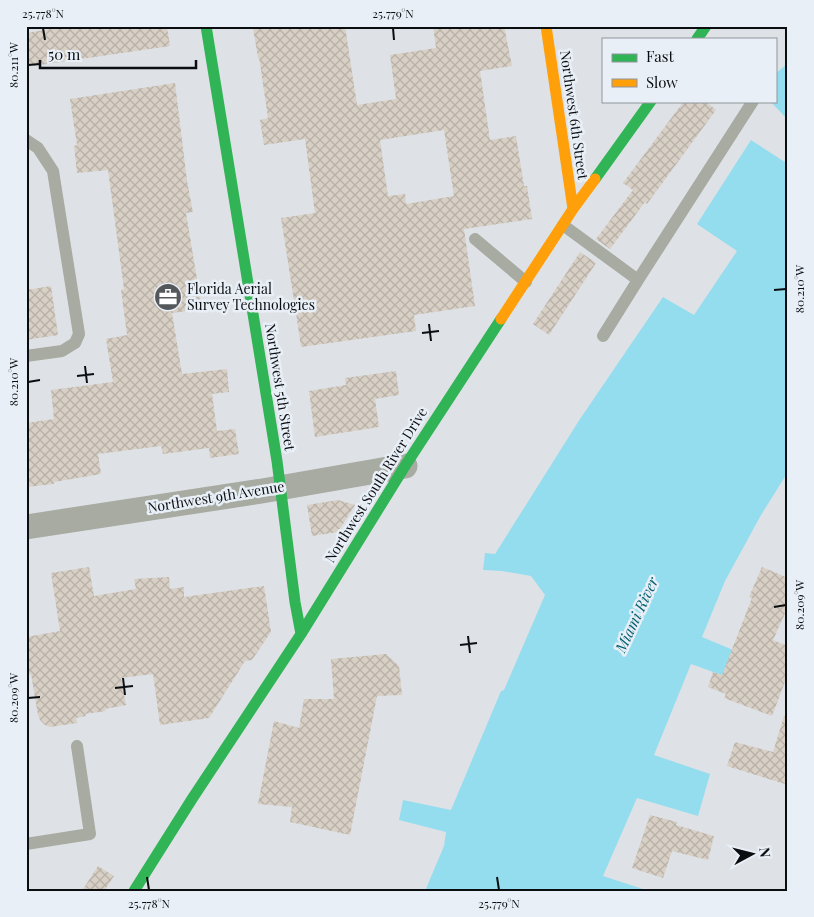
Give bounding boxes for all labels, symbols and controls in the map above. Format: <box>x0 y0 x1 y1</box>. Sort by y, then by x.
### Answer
text: 25.778°N <box>22 5 65 21</box>
text: 25.779°N <box>372 5 414 21</box>
scale bar <box>40 38 196 70</box>
legend <box>602 38 776 102</box>
text: 80.211°W <box>5 42 21 88</box>
text: 50 m <box>48 44 81 64</box>
text: Fast <box>646 46 675 66</box>
street label: Northwest 6th Street <box>556 49 593 182</box>
text: Slow <box>646 72 678 92</box>
text: 80.210°W <box>791 265 807 313</box>
place label: Florida Aerial Survey Technologies <box>187 279 315 314</box>
office icon: Florida Aerial Survey Technologies <box>153 282 183 312</box>
street label: Northwest 5th Street <box>261 322 300 453</box>
text: 80.210°W <box>5 358 21 406</box>
street label: Northwest South River Drive <box>320 404 431 566</box>
street label: Northwest 9th Avenue <box>146 476 286 517</box>
water label: Miami River <box>609 573 663 656</box>
text: 80.209°W <box>791 580 807 630</box>
text: 80.209°W <box>5 673 21 723</box>
north arrow <box>726 830 776 880</box>
text: N <box>755 846 775 859</box>
text: 25.778°N <box>128 895 171 911</box>
text: 25.779°N <box>478 895 520 911</box>

